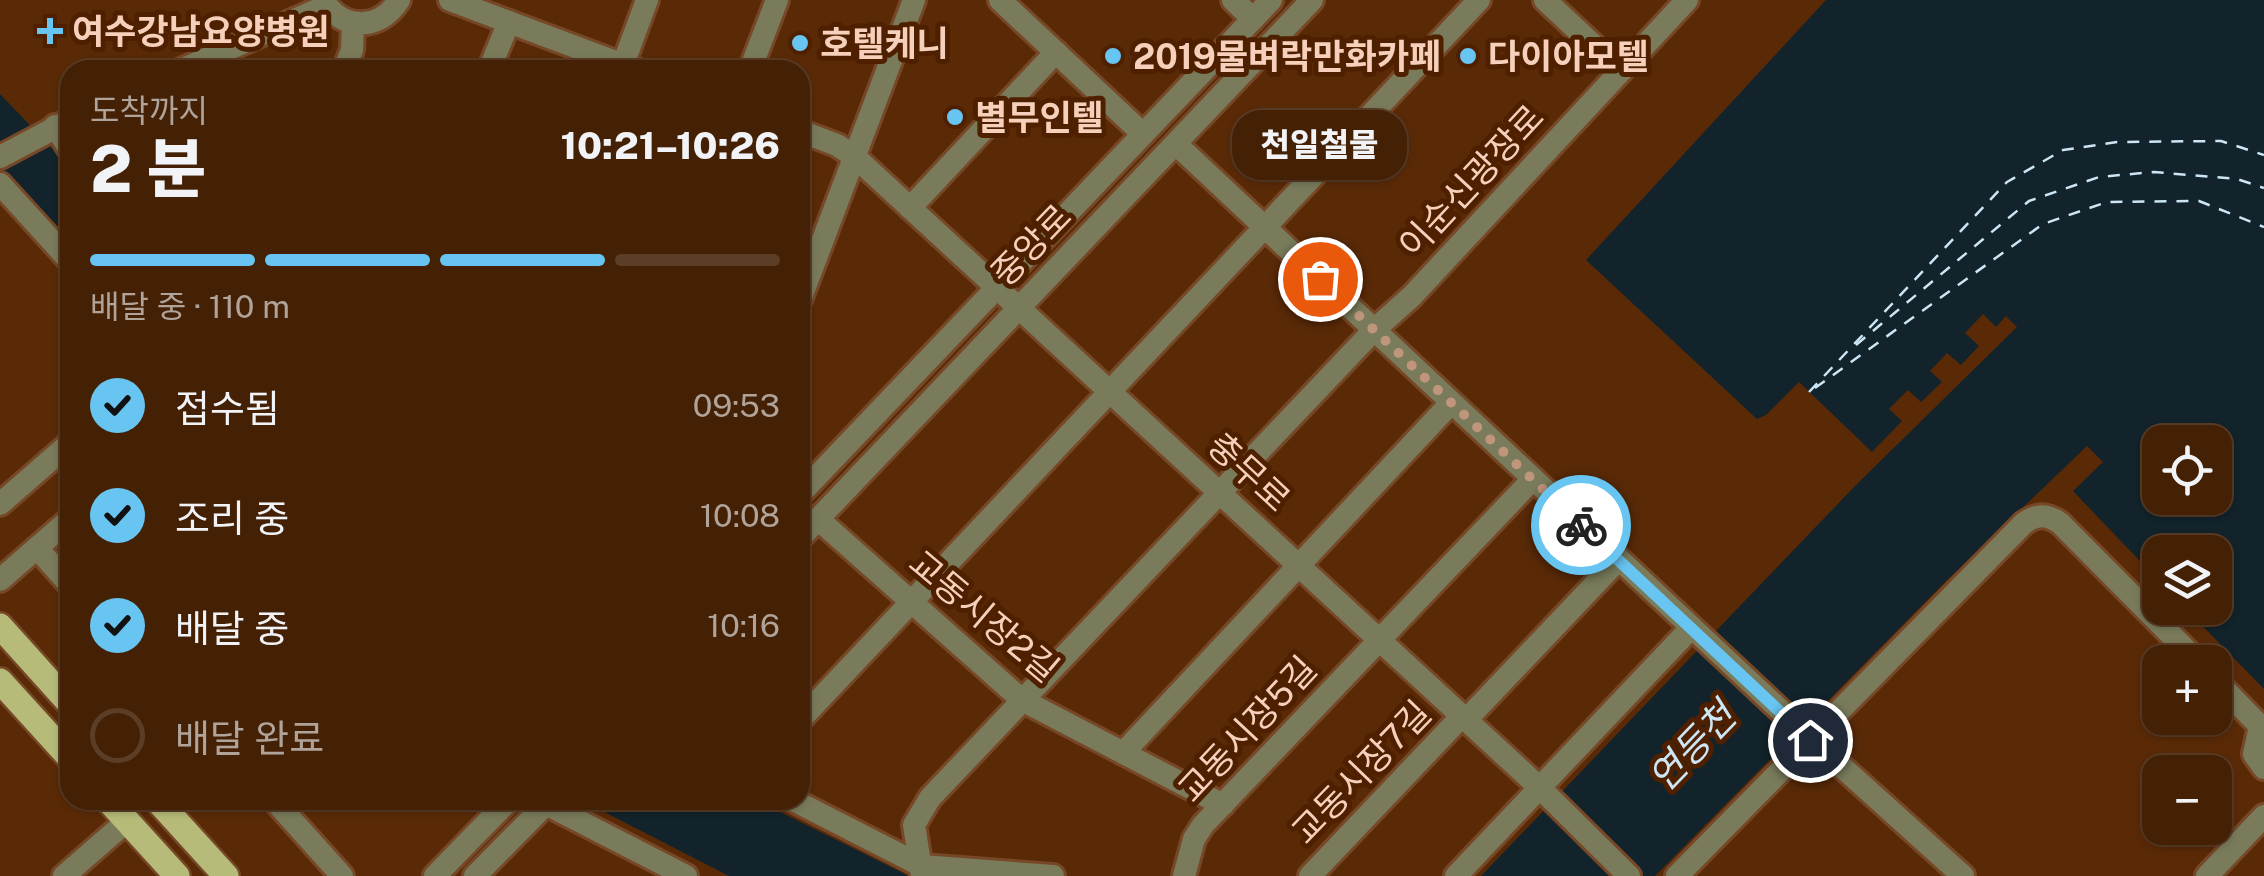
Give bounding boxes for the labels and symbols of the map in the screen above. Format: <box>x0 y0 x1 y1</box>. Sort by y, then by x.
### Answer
place label: 여수강남요양병원 <box>72 11 330 52</box>
marker: 여수강남요양병원 <box>37 18 63 44</box>
place label: 호텔케니 <box>820 23 949 64</box>
marker: 호텔케니 <box>789 32 811 54</box>
place label: 2019물벼락만화카페 <box>1133 36 1441 77</box>
place label: 다이아모텔 <box>1488 36 1649 77</box>
marker: 2019물벼락만화카페 <box>1102 45 1124 67</box>
marker: 다이아모텔 <box>1457 45 1479 67</box>
street label: 이순신광장로 <box>1390 96 1552 266</box>
place label: 별무인텔 <box>975 97 1104 138</box>
marker: 별무인텔 <box>944 106 966 128</box>
callout: 천일철물 <box>1232 109 1408 179</box>
street label: 중앙로 <box>983 196 1079 294</box>
pin <box>1278 237 1363 322</box>
street label: 충무로 <box>1200 424 1298 520</box>
courier <box>1531 475 1631 575</box>
street label: 교동시장2길 <box>901 542 1067 690</box>
street label: 교동시장5길 <box>1169 648 1325 810</box>
water label: 연등천 <box>1639 691 1747 800</box>
street label: 교동시장7길 <box>1283 692 1439 852</box>
pin <box>1768 698 1853 783</box>

